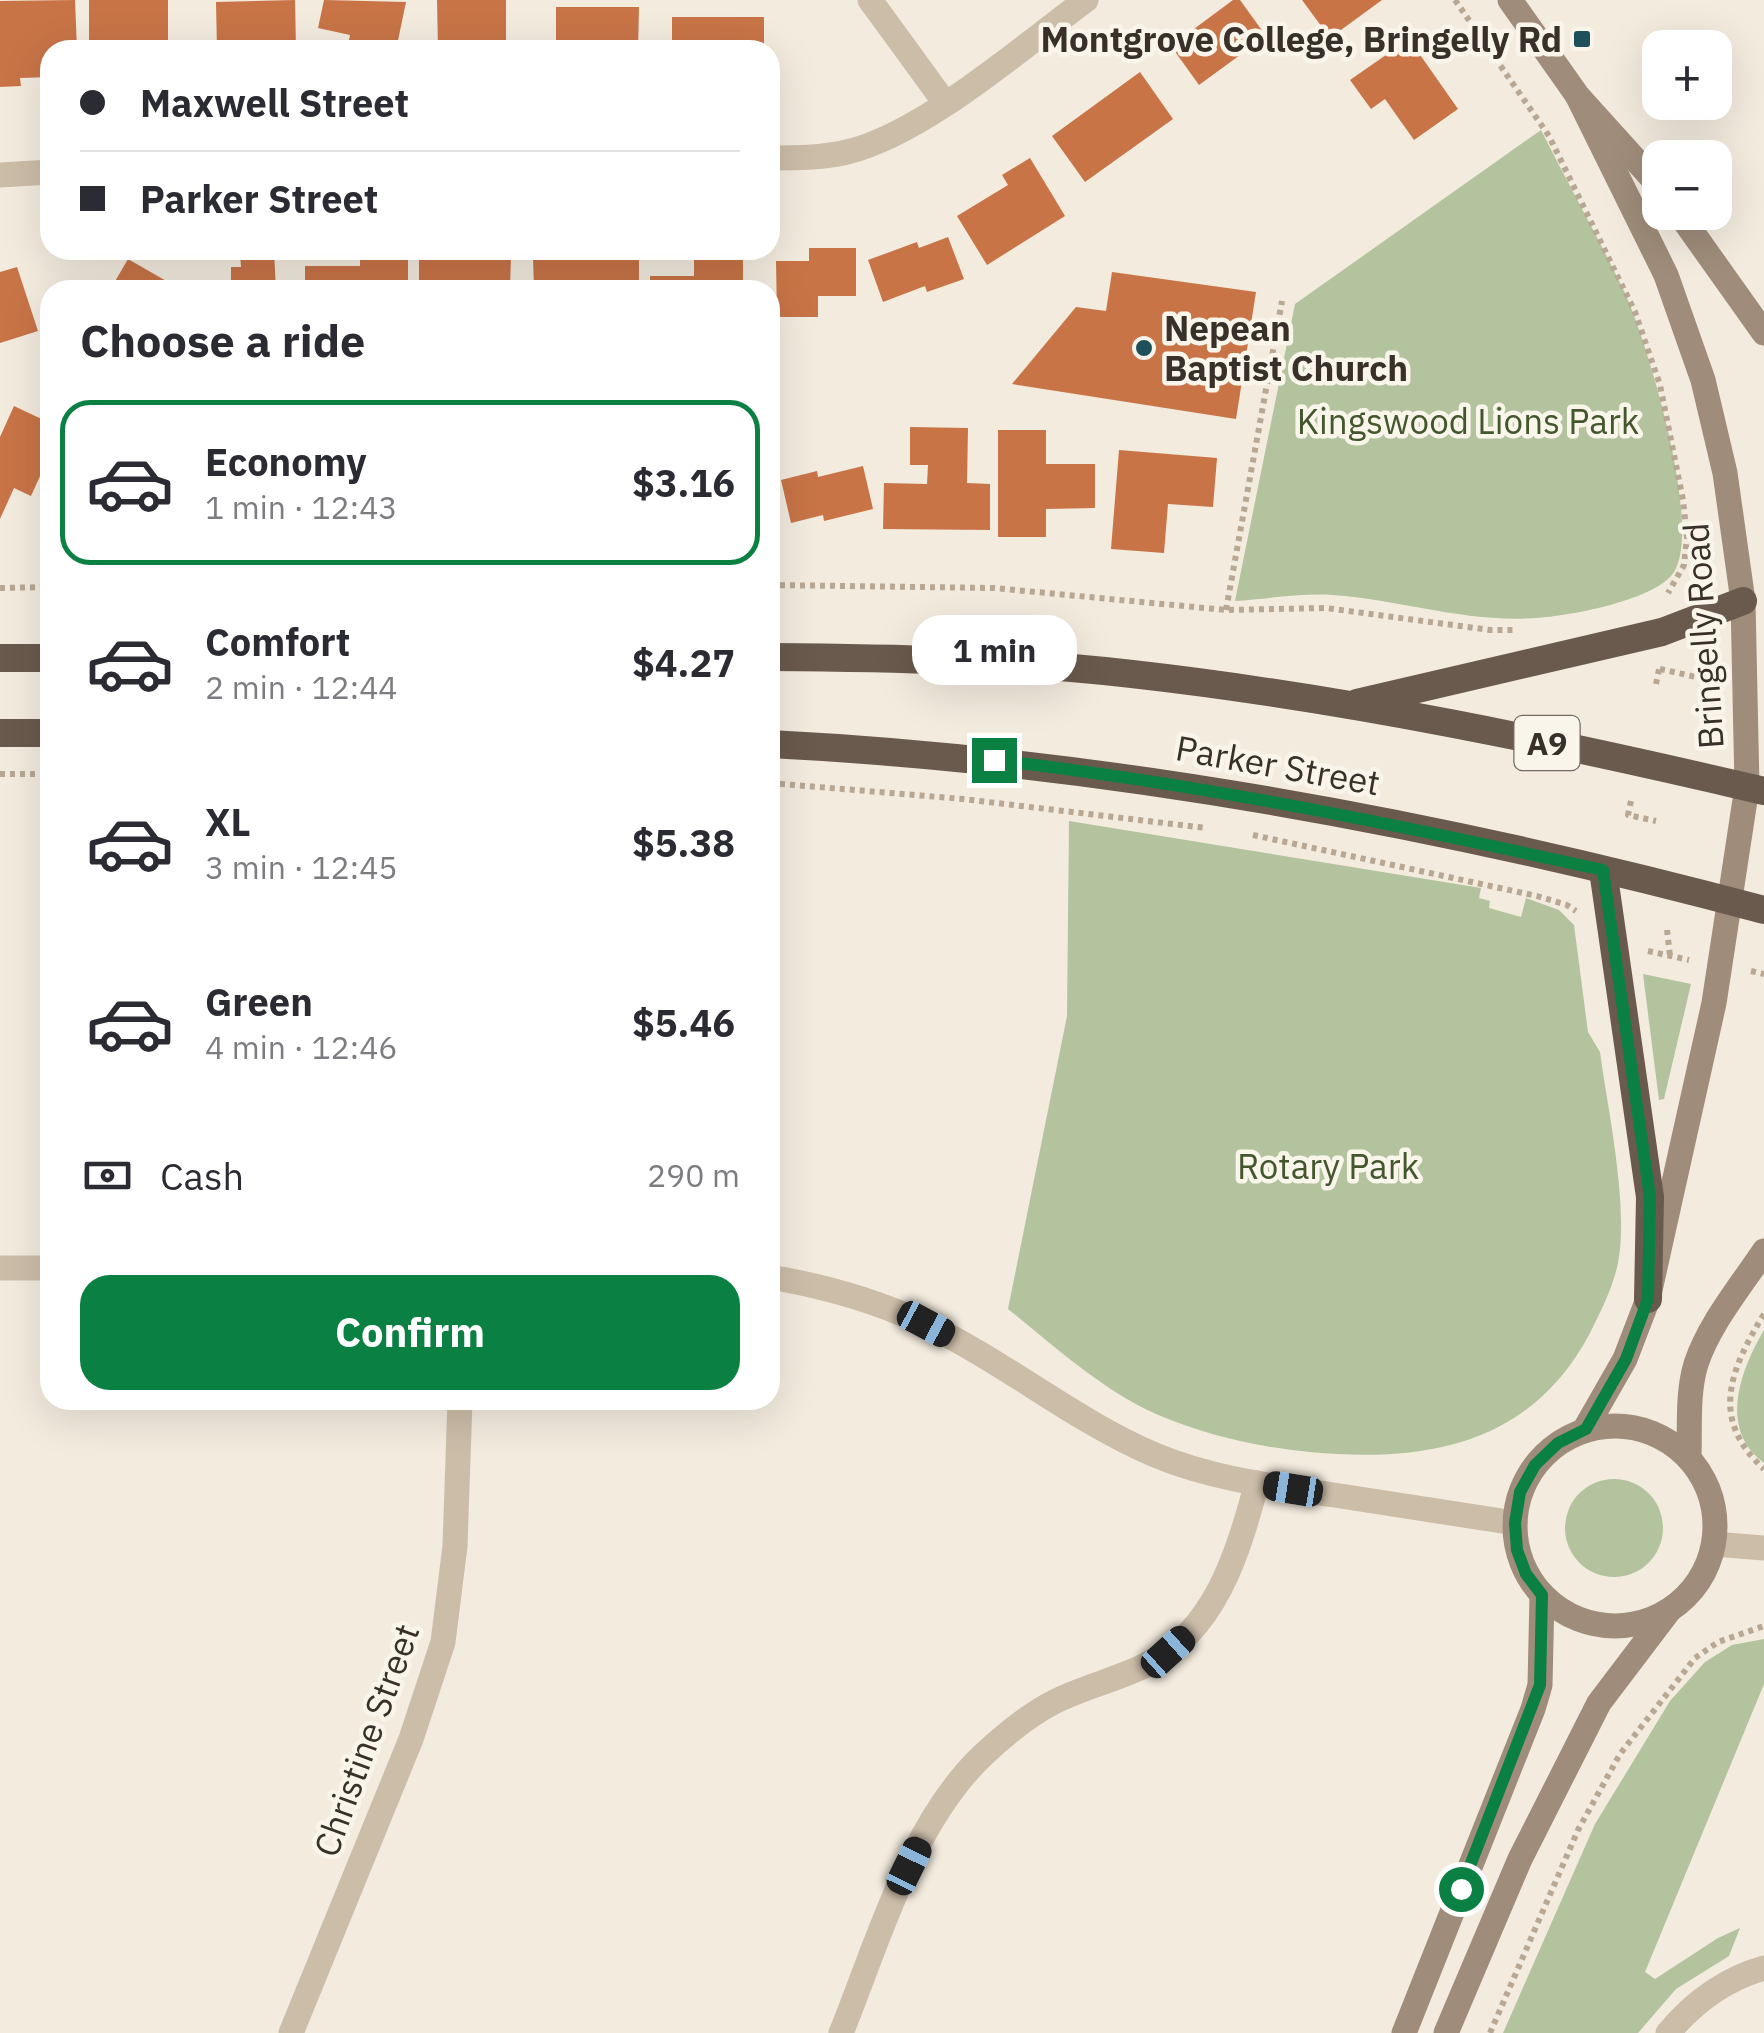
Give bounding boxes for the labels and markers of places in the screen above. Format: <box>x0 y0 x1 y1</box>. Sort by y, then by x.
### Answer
place label: Montgrove College, Bringelly Rd <box>1040 16 1562 62</box>
marker: Montgrove College, Bringelly Rd <box>1571 28 1593 50</box>
place label: Nepean Baptist Church <box>1164 305 1408 391</box>
marker: Nepean Baptist Church <box>1133 337 1155 359</box>

